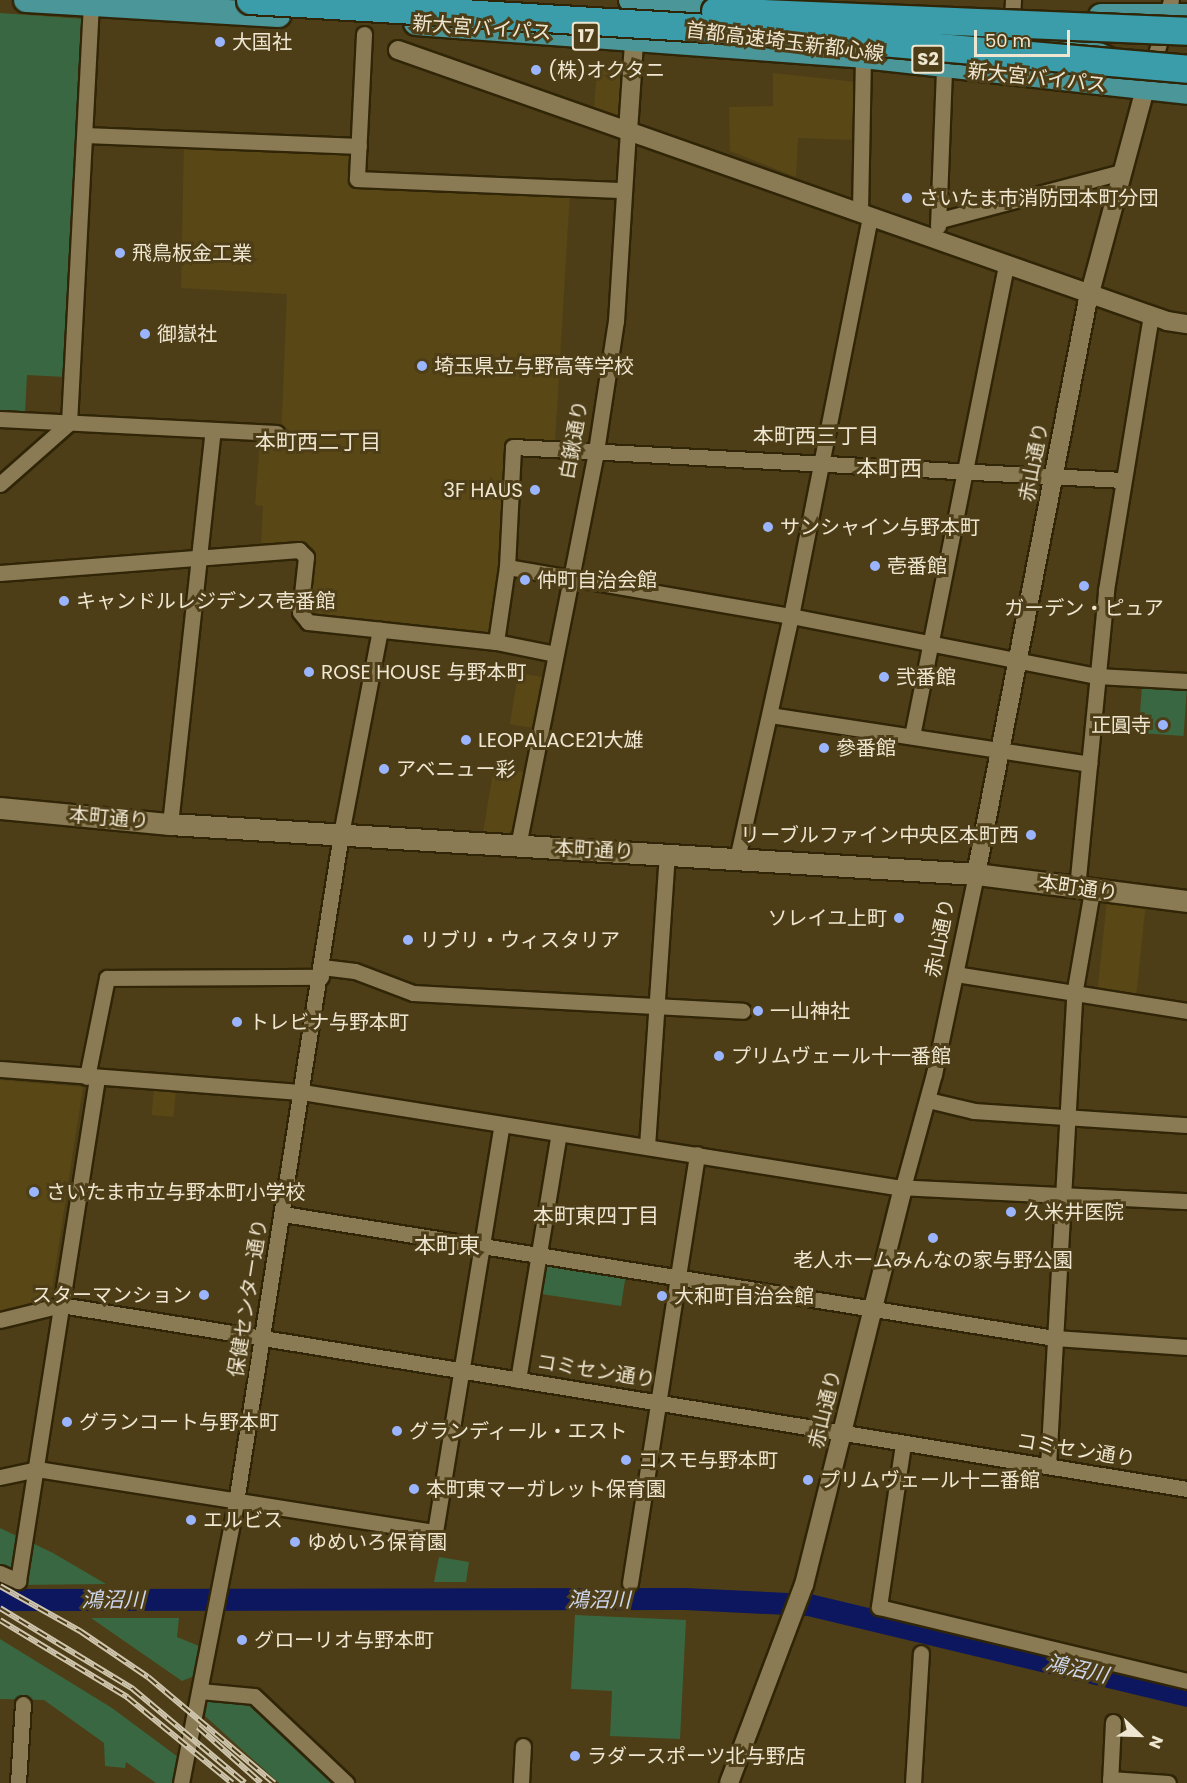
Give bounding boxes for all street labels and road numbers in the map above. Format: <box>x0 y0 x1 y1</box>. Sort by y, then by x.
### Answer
street label: 新大宮バイパス <box>411 11 553 45</box>
street label: 首都高速埼玉新都心線 <box>684 18 886 66</box>
road number: 17 <box>571 21 601 51</box>
road number: S2 <box>910 44 946 74</box>
street label: 新大宮バイパス <box>966 59 1108 97</box>
street label: 白鍬通り <box>555 399 593 481</box>
street label: 赤山通り <box>1015 420 1053 504</box>
street label: 本町通り <box>68 803 150 833</box>
street label: 本町通り <box>553 836 635 864</box>
street label: 本町通り <box>1037 871 1119 905</box>
street label: 赤山通り <box>921 896 959 980</box>
street label: 保健センター通り <box>224 1217 272 1379</box>
street label: コミセン通り <box>535 1350 657 1392</box>
street label: 赤山通り <box>804 1367 846 1451</box>
street label: コミセン通り <box>1015 1429 1137 1471</box>

